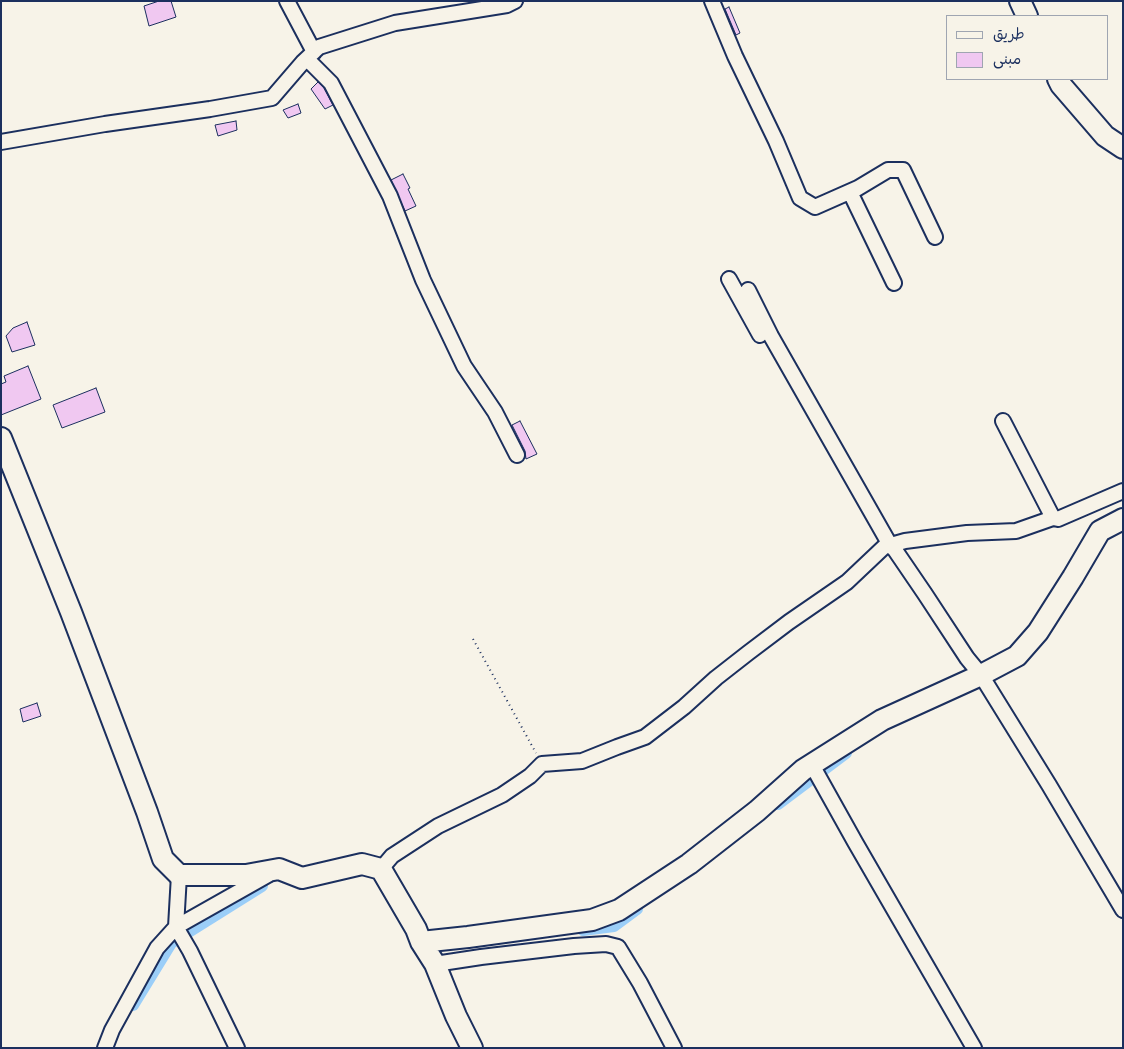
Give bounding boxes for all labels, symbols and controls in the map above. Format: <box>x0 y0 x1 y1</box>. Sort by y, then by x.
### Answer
legend <box>946 15 1109 80</box>
text: طريق <box>993 23 1025 47</box>
text: مبنى <box>993 48 1021 72</box>

